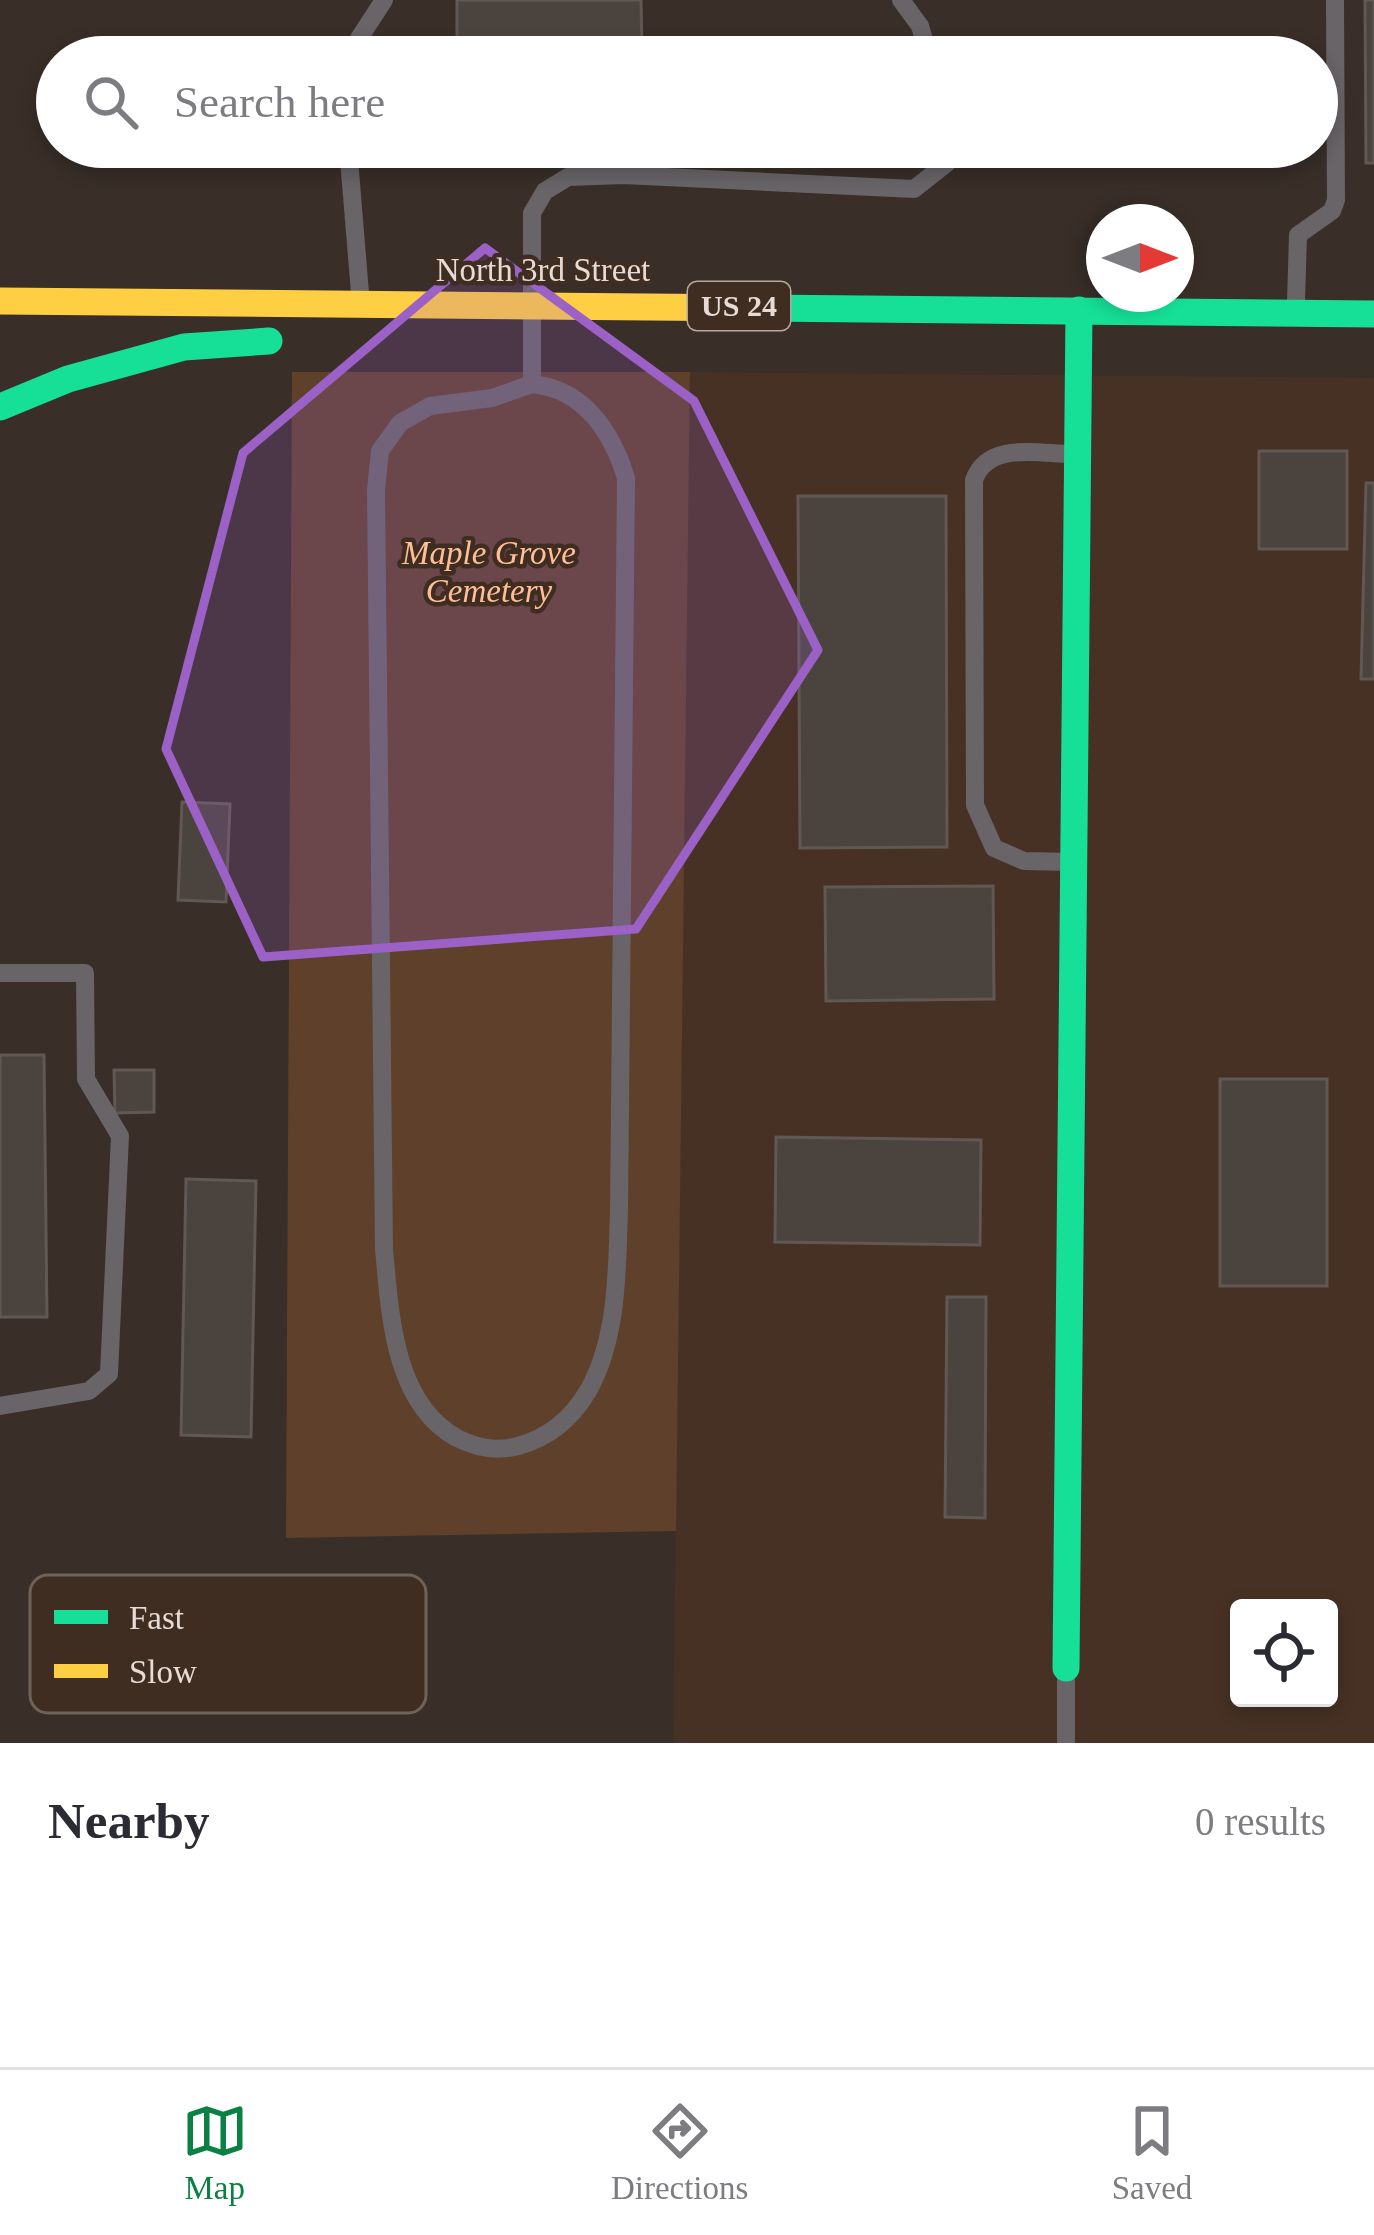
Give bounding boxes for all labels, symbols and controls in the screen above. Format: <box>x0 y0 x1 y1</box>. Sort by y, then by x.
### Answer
search box <box>36 36 1338 168</box>
icon: search <box>78 69 144 135</box>
text: Search here <box>174 77 385 127</box>
north arrow <box>1086 204 1194 312</box>
street label: North 3rd Street <box>436 252 650 288</box>
road number: US 24 <box>688 282 790 330</box>
park label: Maple Grove Cemetery <box>401 535 576 609</box>
legend <box>30 1575 426 1713</box>
map controls <box>1230 1599 1338 1707</box>
button: locate <box>1230 1599 1338 1707</box>
text: Fast <box>129 1600 184 1636</box>
text: Slow <box>129 1654 197 1690</box>
text: Nearby <box>48 1793 209 1849</box>
text: 0 results <box>1195 1800 1326 1843</box>
tab: Map <box>182 2098 248 2207</box>
tab: Directions <box>611 2098 748 2207</box>
tab: Saved <box>1112 2098 1192 2207</box>

